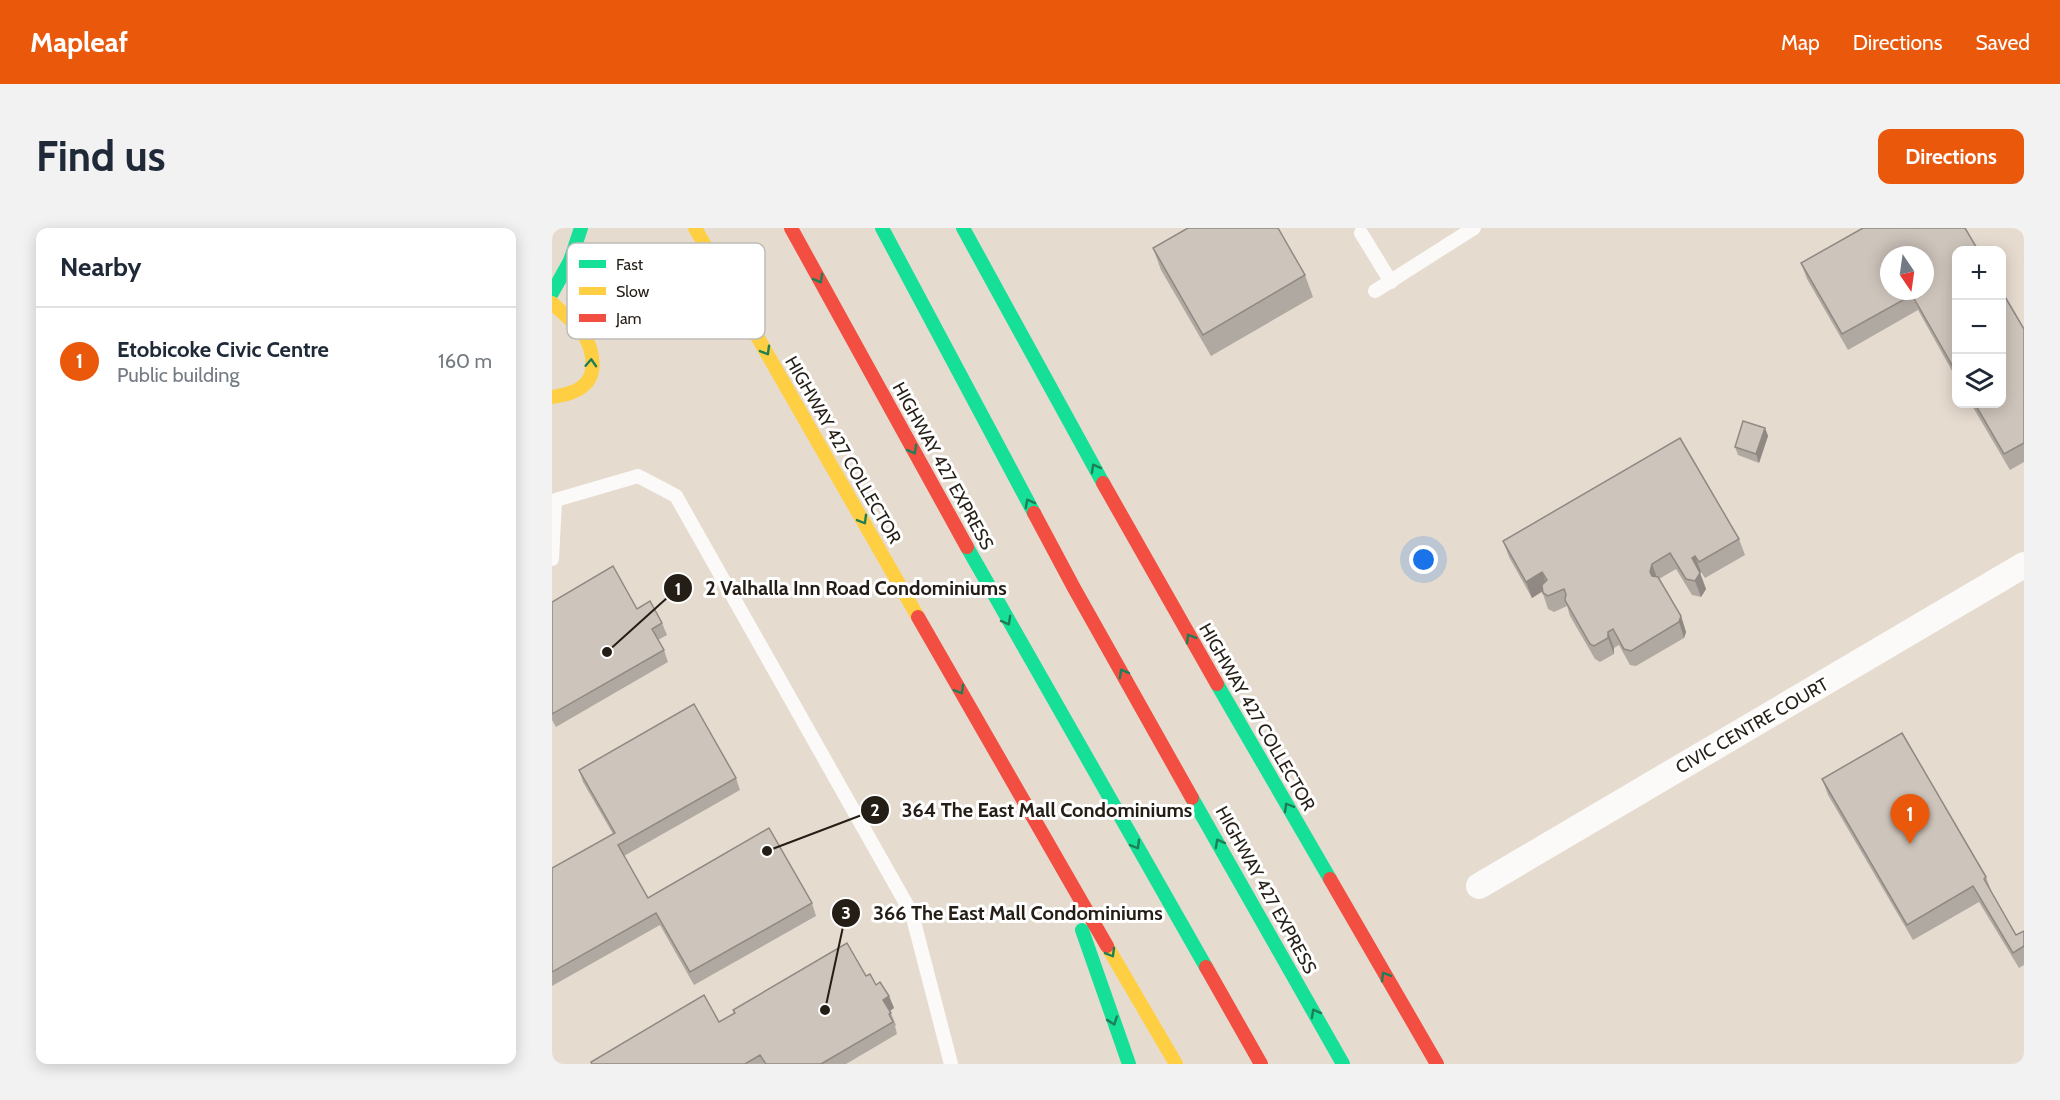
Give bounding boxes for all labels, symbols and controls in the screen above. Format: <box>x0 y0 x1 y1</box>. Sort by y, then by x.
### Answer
text: Mapleaf <box>30 25 128 59</box>
text: Map <box>1781 30 1820 55</box>
text: Directions <box>1853 30 1942 55</box>
text: Saved <box>1975 30 2030 55</box>
button: Directions <box>1878 129 2024 184</box>
text: Find us <box>36 130 165 182</box>
legend <box>567 243 765 339</box>
north arrow <box>1880 246 1934 300</box>
map controls <box>1952 246 2006 408</box>
button: + <box>1952 246 2006 300</box>
text: Nearby <box>60 251 141 283</box>
text: Fast <box>616 255 644 274</box>
one-way arrow <box>812 273 823 283</box>
text: Slow <box>616 282 650 301</box>
button: − <box>1952 300 2006 354</box>
text: Jam <box>615 309 642 328</box>
text: Etobicoke Civic Centre <box>117 336 329 363</box>
one-way arrow <box>759 345 770 356</box>
text: 1 <box>76 349 83 373</box>
text: 160 m <box>438 349 492 373</box>
street label: HIGHWAY 427 COLLECTOR <box>780 352 906 548</box>
button: layers <box>1952 354 2006 408</box>
one-way arrow <box>585 359 598 368</box>
text: Public building <box>117 363 239 387</box>
street label: HIGHWAY 427 EXPRESS <box>888 378 998 554</box>
one-way arrow <box>906 444 917 454</box>
one-way arrow <box>1091 464 1102 474</box>
one-way arrow <box>1025 498 1036 509</box>
one-way arrow <box>856 514 867 525</box>
your location <box>1409 545 1438 574</box>
callout: 2 Valhalla Inn Road Condominiums <box>663 569 1019 607</box>
text: 2 Valhalla Inn Road Condominiums <box>705 576 1007 600</box>
text: 1 <box>675 578 681 600</box>
one-way arrow <box>1000 615 1011 625</box>
street label: HIGHWAY 427 COLLECTOR <box>1194 619 1320 815</box>
one-way arrow <box>1186 634 1198 644</box>
one-way arrow <box>1119 669 1130 680</box>
street label: CIVIC CENTRE COURT <box>1672 673 1833 779</box>
one-way arrow <box>953 683 965 694</box>
callout: 364 The East Mall Condominiums <box>860 791 1204 829</box>
pin: 1 <box>1890 794 1930 844</box>
text: 364 The East Mall Condominiums <box>902 798 1192 822</box>
text: 2 <box>870 799 880 821</box>
street label: HIGHWAY 427 EXPRESS <box>1211 802 1321 978</box>
one-way arrow <box>1284 803 1295 813</box>
one-way arrow <box>1128 839 1140 849</box>
one-way arrow <box>1215 839 1226 849</box>
callout: 366 The East Mall Condominiums <box>831 894 1174 932</box>
text: 366 The East Mall Condominiums <box>873 901 1163 925</box>
text: 3 <box>841 902 851 924</box>
one-way arrow <box>1104 947 1115 957</box>
one-way arrow <box>1381 971 1393 982</box>
one-way arrow <box>1310 1009 1322 1019</box>
one-way arrow <box>1105 1015 1118 1026</box>

